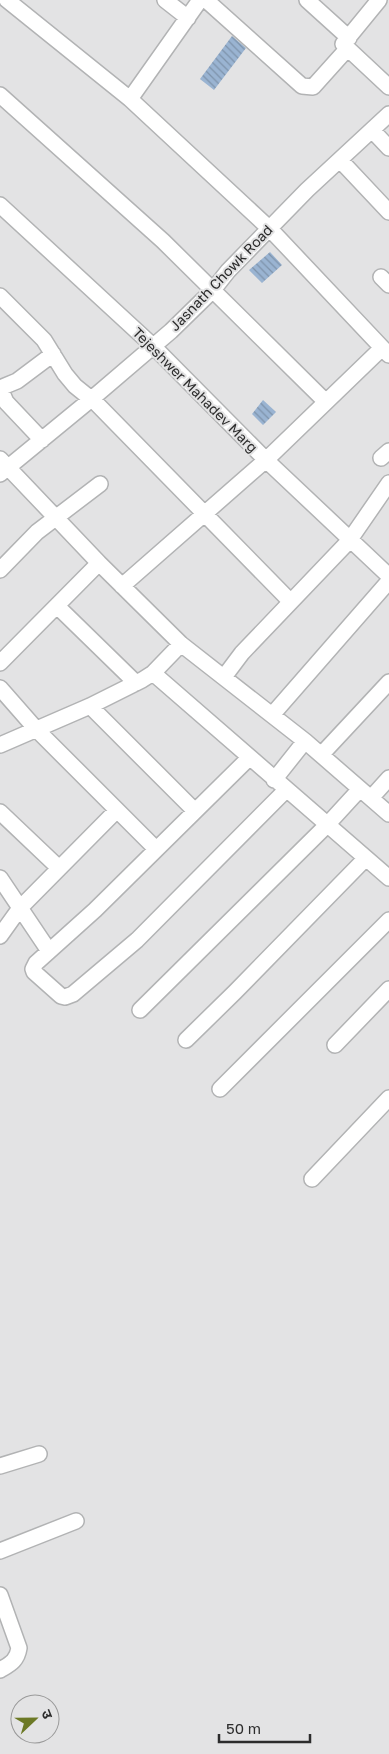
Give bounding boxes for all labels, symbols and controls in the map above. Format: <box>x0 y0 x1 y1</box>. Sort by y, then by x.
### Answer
street label: Jasnath Chowk Road <box>166 221 276 334</box>
street label: Tejeshwer Mahadev Marg <box>129 324 261 456</box>
north arrow <box>10 1694 60 1744</box>
text: उ <box>38 1707 57 1722</box>
scale bar <box>219 1712 310 1744</box>
text: 50 m <box>226 1719 261 1737</box>

